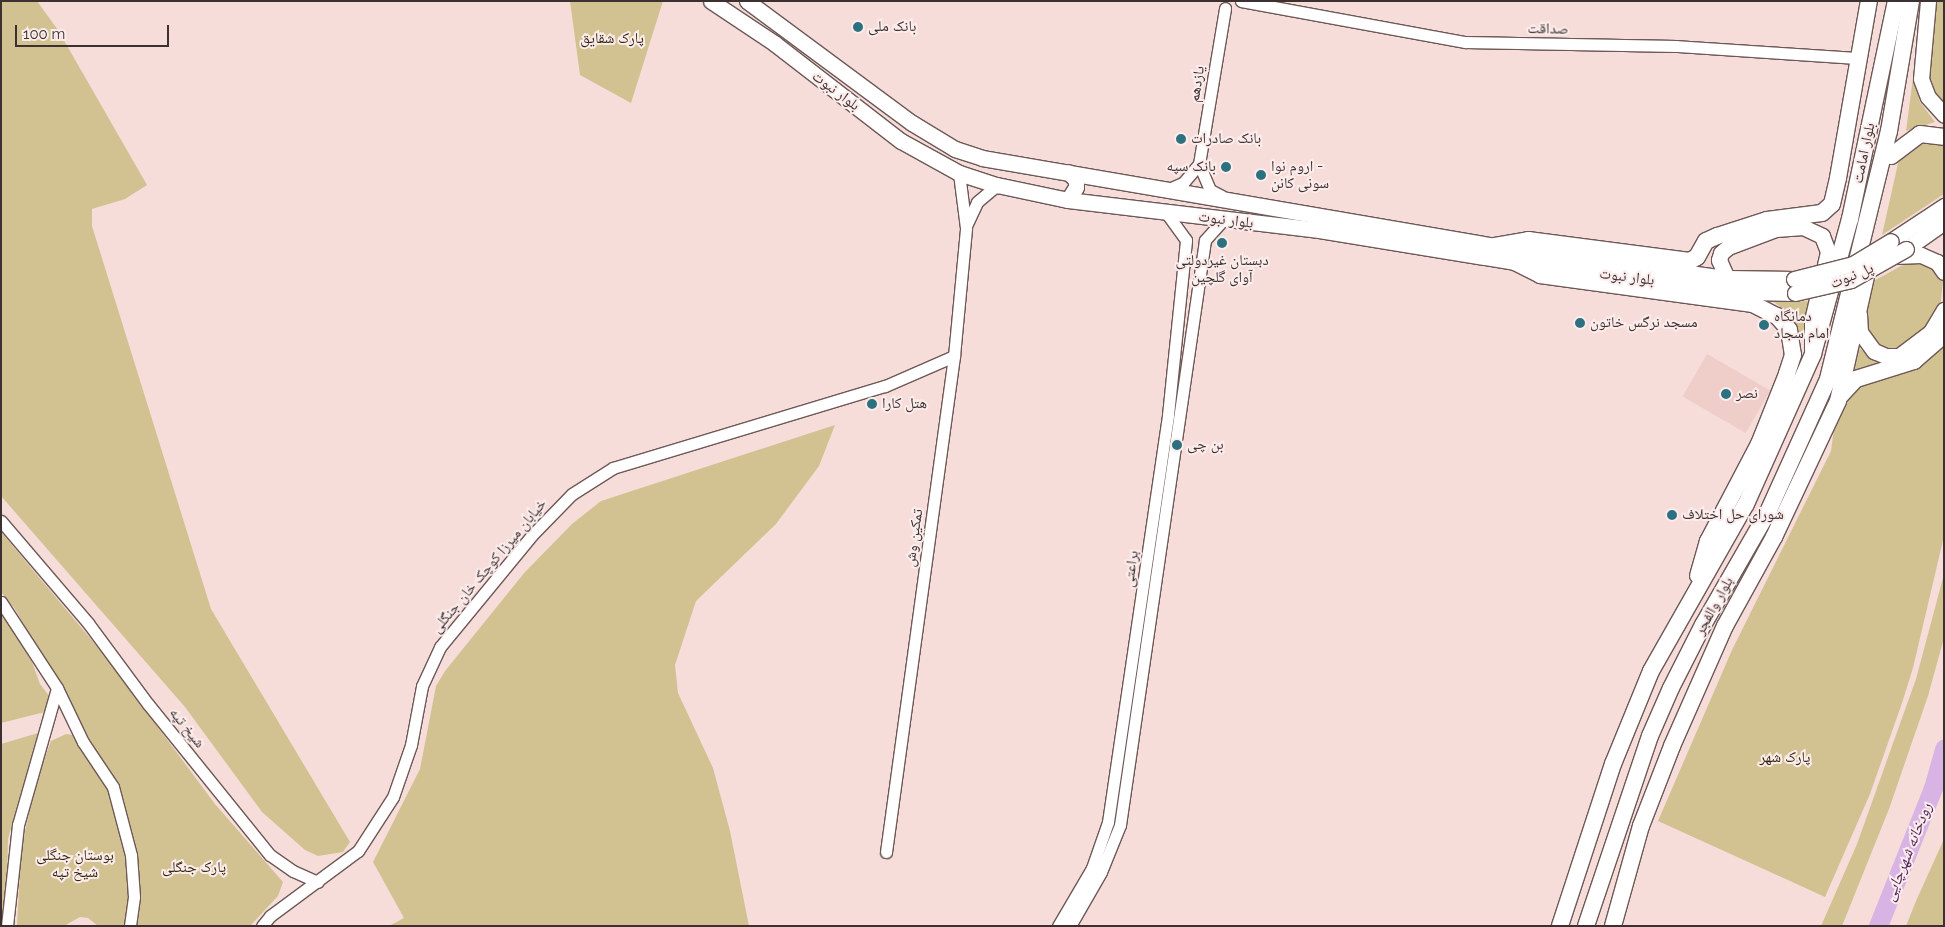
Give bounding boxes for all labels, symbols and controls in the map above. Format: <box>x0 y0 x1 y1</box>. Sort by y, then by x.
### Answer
scale bar <box>18 15 171 47</box>
place label: بانک ملی <box>868 18 916 36</box>
street label: صداقت <box>1527 20 1569 38</box>
marker: بانک ملی <box>852 21 864 33</box>
text: 100 m <box>23 25 65 43</box>
park label: پارک شقایق <box>580 30 644 48</box>
street label: یازدهم <box>1185 65 1209 103</box>
street label: بلوار نبوت <box>809 67 863 115</box>
street label: بلوار امامت <box>1849 121 1879 185</box>
place label: بانک صادرات <box>1191 130 1261 148</box>
marker: بانک صادرات <box>1175 133 1187 145</box>
place label: اروم نوا - سونی کانن <box>1271 157 1329 192</box>
place label: بانک سپه <box>1166 158 1216 176</box>
marker: بانک سپه <box>1220 161 1232 173</box>
marker: اروم نوا - سونی کانن <box>1255 169 1267 181</box>
street label: بلوار نبوت <box>1198 208 1254 232</box>
marker: دبستان غیردولتی آوای گلچین <box>1216 237 1228 249</box>
place label: دبستان غیردولتی آوای گلچین <box>1175 251 1269 286</box>
street label: پل نبوت <box>1828 259 1876 293</box>
street label: بلوار نبوت <box>1599 265 1655 289</box>
place label: دمانگاه امام سجاد <box>1774 307 1829 342</box>
place label: مسجد نرگس خاتون <box>1590 314 1697 332</box>
marker: مسجد نرگس خاتون <box>1574 317 1586 329</box>
marker: دمانگاه امام سجاد <box>1758 319 1770 331</box>
place label: نصر <box>1736 385 1758 403</box>
marker: نصر <box>1720 388 1732 400</box>
place label: هتل کارا <box>882 395 927 413</box>
marker: هتل کارا <box>866 398 878 410</box>
place label: بن چی <box>1187 436 1224 454</box>
marker: بن چی <box>1171 439 1183 451</box>
street label: خیابان میرزا کوچک خان جنگلی <box>428 495 550 637</box>
place label: شورای حل اختلاف <box>1682 506 1784 524</box>
street label: تمکین وش <box>901 508 927 568</box>
marker: شورای حل اختلاف <box>1666 509 1678 521</box>
street label: براعتی <box>1120 549 1142 589</box>
street label: بلوار والفجر <box>1691 574 1737 638</box>
street label: شیخ تپه <box>165 704 209 752</box>
park label: پارک شهر <box>1759 749 1811 767</box>
water label: رودخانه شهرچایی <box>1880 800 1936 904</box>
park label: بوستان جنگلی شیخ تپه <box>36 846 114 881</box>
park label: پارک جنگلی <box>162 859 226 877</box>

